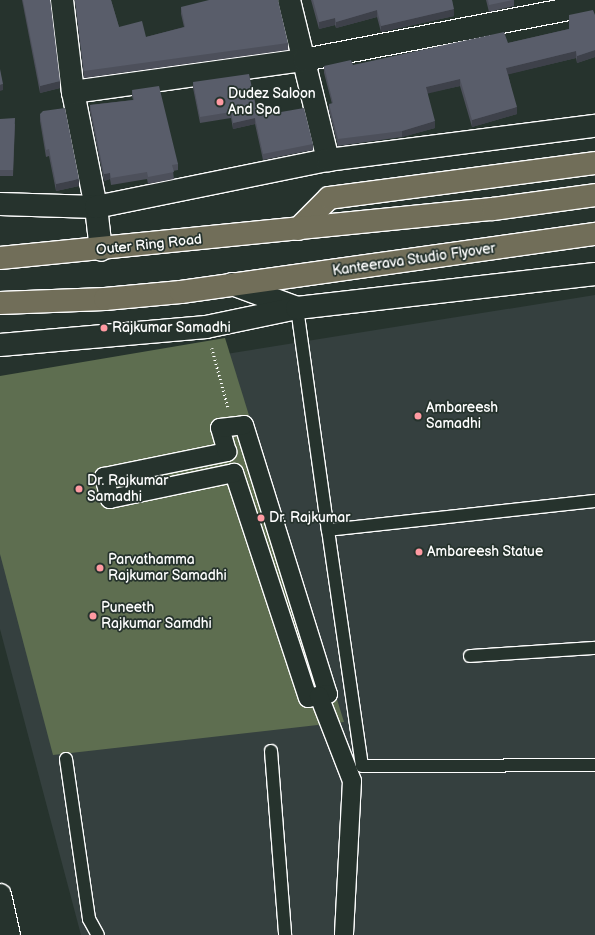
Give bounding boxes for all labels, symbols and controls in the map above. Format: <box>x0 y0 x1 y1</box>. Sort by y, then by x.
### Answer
place label: Dudez Saloon And Spa <box>228 86 316 118</box>
marker: Dudez Saloon And Spa <box>215 97 225 107</box>
street label: Outer Ring Road <box>95 231 203 259</box>
street label: Kanteerava Studio Flyover <box>331 240 497 280</box>
place label: Rajkumar Samadhi <box>112 320 231 336</box>
marker: Rajkumar Samadhi <box>99 323 109 333</box>
place label: Ambareesh Samadhi <box>426 400 498 432</box>
marker: Ambareesh Samadhi <box>413 411 423 421</box>
place label: Dr. Rajkumar Samadhi <box>87 473 168 506</box>
marker: Dr. Rajkumar Samadhi <box>74 484 84 494</box>
place label: Dr. Rajkumar <box>269 510 350 526</box>
marker: Dr. Rajkumar <box>256 513 266 523</box>
place label: Ambareesh Statue <box>427 544 543 560</box>
marker: Ambareesh Statue <box>414 547 424 557</box>
place label: Parvathamma Rajkumar Samadhi <box>108 552 227 584</box>
marker: Parvathamma Rajkumar Samadhi <box>95 563 105 573</box>
place label: Puneeth Rajkumar Samdhi <box>101 600 212 632</box>
marker: Puneeth Rajkumar Samdhi <box>88 611 98 621</box>

